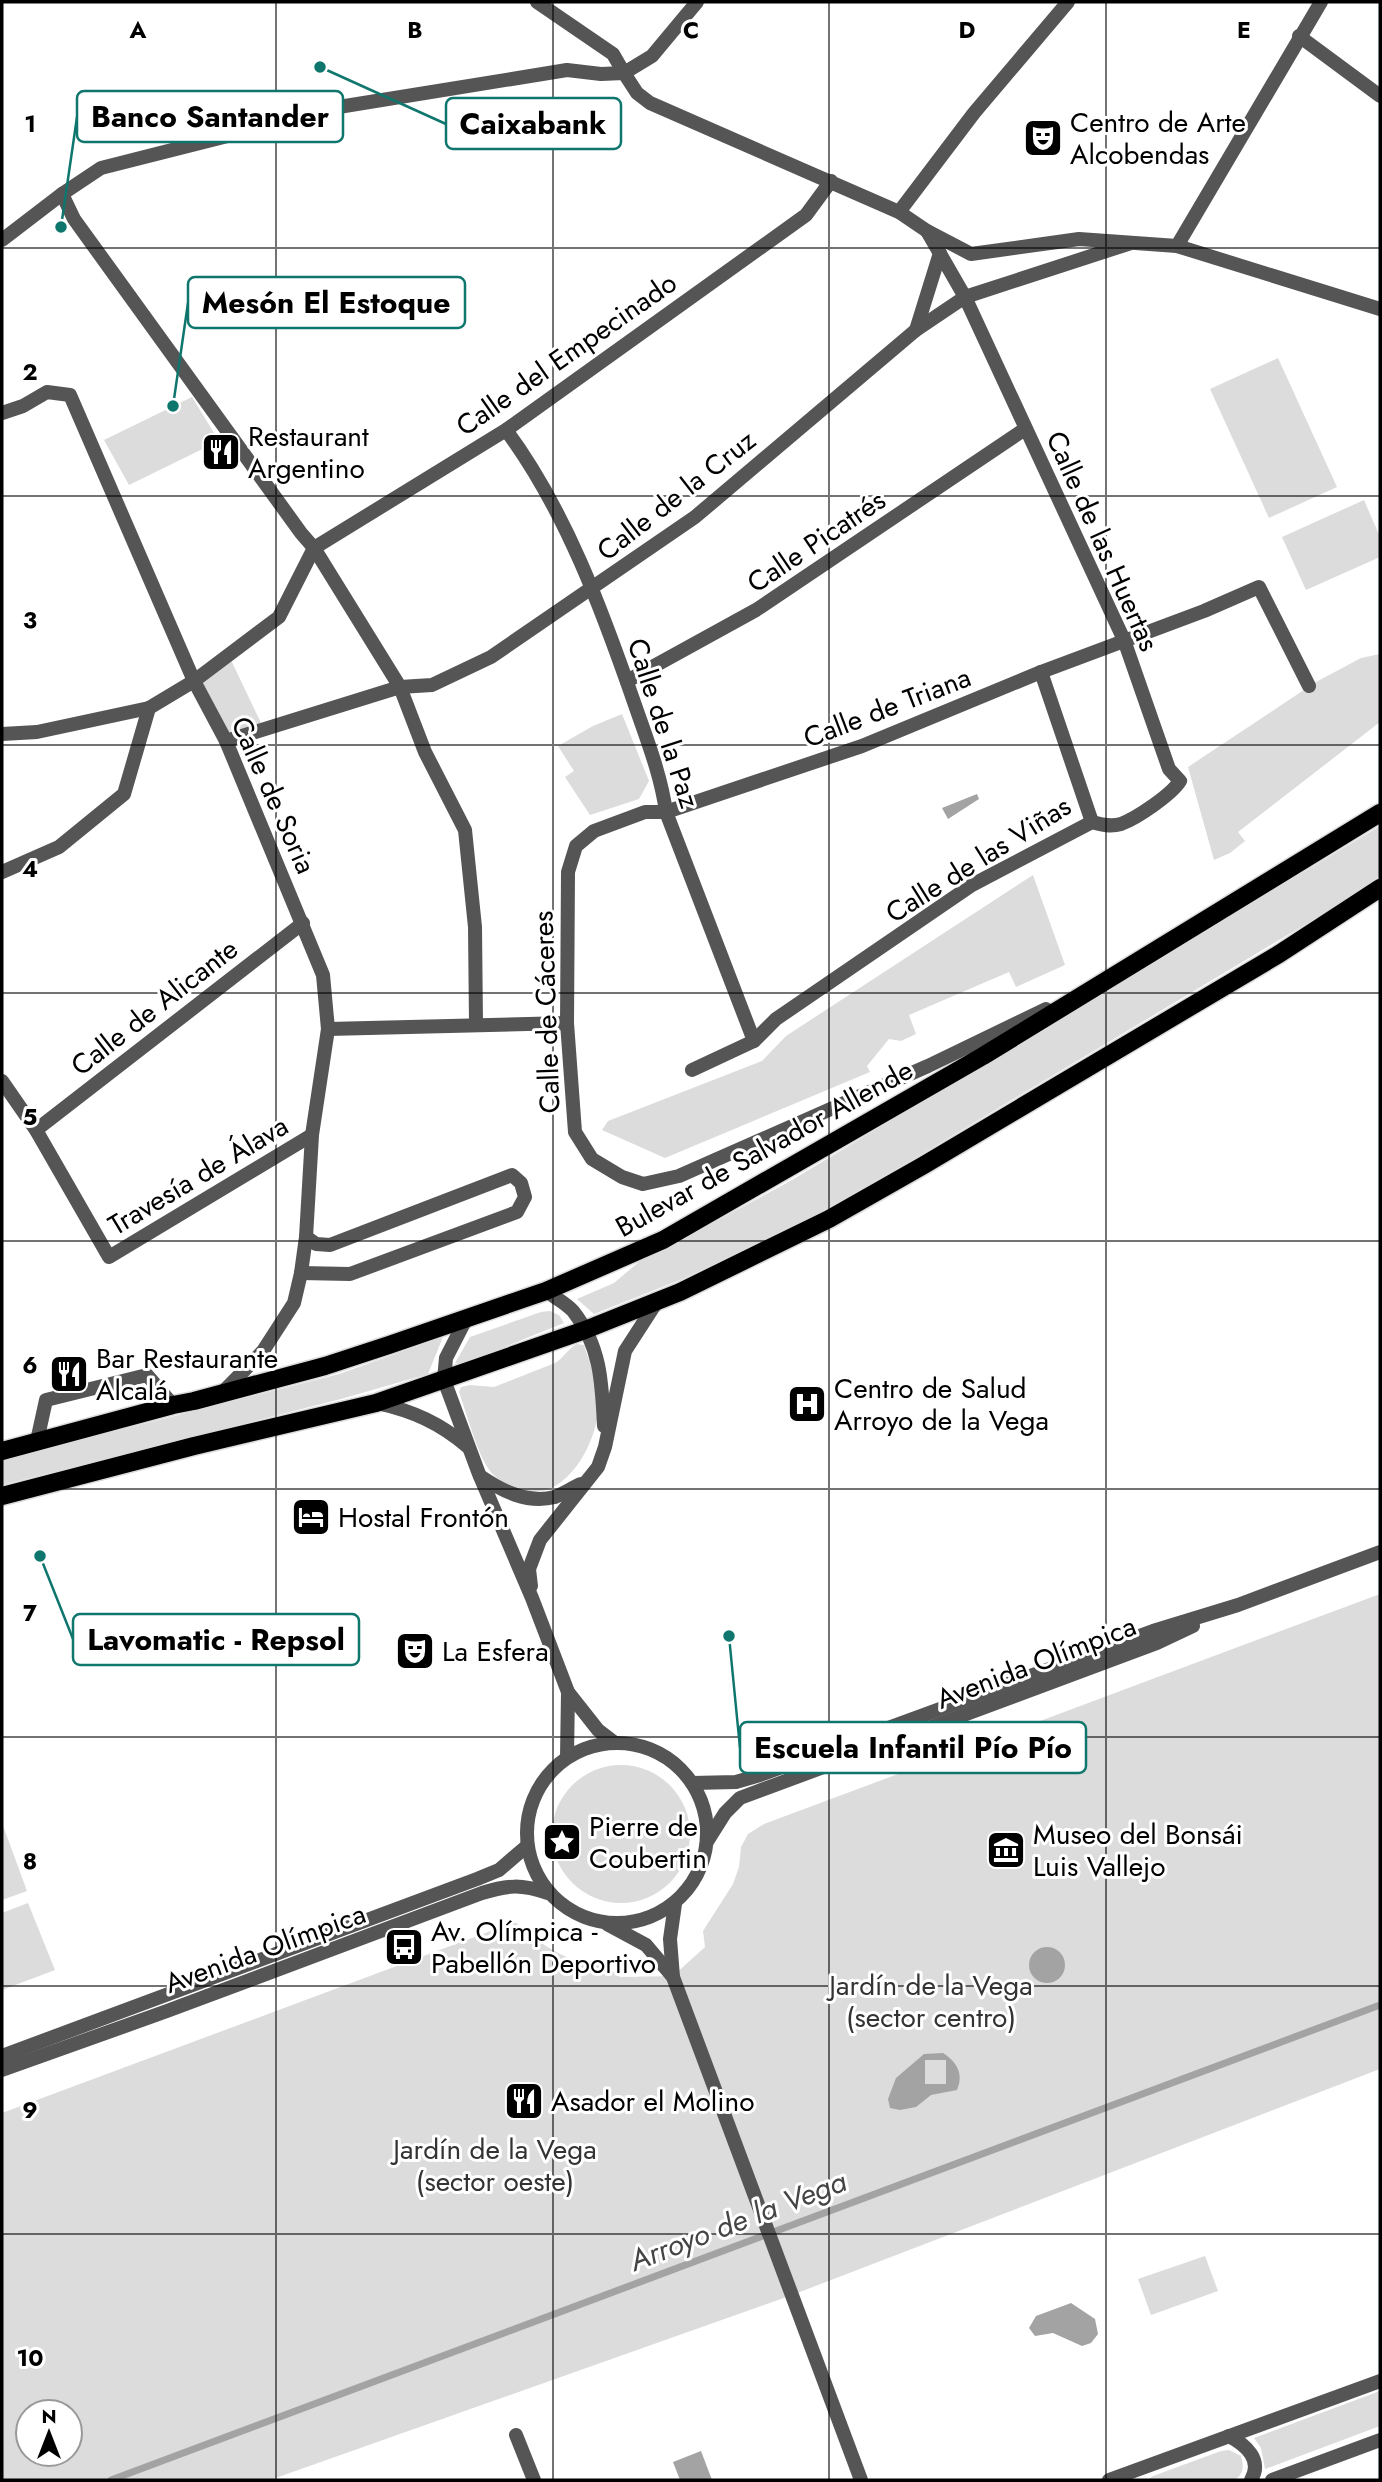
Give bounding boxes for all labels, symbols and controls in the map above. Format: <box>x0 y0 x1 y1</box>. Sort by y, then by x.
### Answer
text: A <box>129 13 147 47</box>
text: B <box>407 13 423 47</box>
text: C <box>683 13 699 47</box>
text: D <box>959 13 976 47</box>
text: E <box>1237 13 1251 47</box>
callout: Banco Santander <box>77 91 343 142</box>
text: Banco Santander <box>91 95 330 138</box>
callout: Caixabank <box>446 98 621 149</box>
text: Caixabank <box>460 102 607 145</box>
place label: Centro de Arte Alcobendas <box>1070 102 1246 175</box>
text: 1 <box>24 107 36 141</box>
theatre icon: Centro de Arte Alcobendas <box>1022 117 1064 159</box>
street label: Calle del Empecinado <box>448 263 685 446</box>
callout: Mesón El Estoque <box>188 277 465 328</box>
text: Mesón El Estoque <box>202 281 450 324</box>
text: 2 <box>22 355 38 389</box>
place label: Restaurant Argentino <box>248 416 369 489</box>
street label: Calle de la Cruz <box>588 420 765 571</box>
street label: Calle de las Huertas <box>1036 425 1169 658</box>
restaurant icon: Restaurant Argentino <box>200 431 242 473</box>
street label: Calle Picatrés <box>739 480 894 603</box>
text: 3 <box>23 603 37 637</box>
street label: Calle de la Paz <box>617 633 710 813</box>
street label: Calle de Triana <box>797 657 977 758</box>
street label: Calle de Soria <box>221 710 326 880</box>
street label: Calle de las Viñas <box>878 786 1079 933</box>
text: 4 <box>22 852 38 886</box>
street label: Calle de Cáceres <box>522 910 571 1114</box>
street label: Calle de Alicante <box>62 929 247 1086</box>
street label: Bulevar de Salvador Allende <box>608 1049 920 1247</box>
text: 5 <box>23 1100 37 1134</box>
street label: Travesía de Álava <box>101 1106 296 1245</box>
place label: Bar Restaurante Alcalá <box>96 1338 278 1411</box>
text: 6 <box>22 1348 38 1382</box>
restaurant icon: Bar Restaurante Alcalá <box>48 1353 90 1395</box>
place label: Centro de Salud Arroyo de la Vega <box>834 1368 1049 1441</box>
hospital icon: Centro de Salud Arroyo de la Vega <box>786 1383 828 1425</box>
hotel icon: Hostal Frontón <box>290 1496 332 1538</box>
place label: Hostal Frontón <box>338 1497 509 1538</box>
text: 7 <box>23 1596 37 1630</box>
street label: Avenida Olímpica <box>930 1606 1142 1719</box>
callout: Lavomatic - Repsol <box>73 1614 359 1665</box>
text: Lavomatic - Repsol <box>87 1618 345 1661</box>
theatre icon: La Esfera <box>394 1630 436 1672</box>
place label: La Esfera <box>442 1631 549 1672</box>
callout: Escuela Infantil Pío Pío <box>740 1722 1086 1773</box>
text: Escuela Infantil Pío Pío <box>754 1726 1072 1769</box>
place label: Pierre de Coubertin <box>589 1806 707 1879</box>
place label: Museo del Bonsái Luis Vallejo <box>1033 1814 1243 1887</box>
place icon: Pierre de Coubertin <box>541 1821 583 1863</box>
museum icon: Museo del Bonsái Luis Vallejo <box>985 1829 1027 1871</box>
text: 8 <box>23 1844 37 1878</box>
street label: Avenida Olímpica <box>159 1893 371 2004</box>
place label: Av. Olímpica - Pabellón Deportivo <box>431 1911 656 1984</box>
bus stop icon: Av. Olímpica - Pabellón Deportivo <box>383 1926 425 1968</box>
park label: Jardín de la Vega (sector centro) <box>825 1965 1033 2038</box>
restaurant icon: Asador el Molino <box>503 2080 545 2122</box>
place label: Asador el Molino <box>551 2081 754 2122</box>
text: 9 <box>22 2093 38 2127</box>
park label: Jardín de la Vega (sector oeste) <box>389 2129 597 2202</box>
water label: Arroyo de la Vega <box>622 2159 853 2282</box>
text: 10 <box>17 2341 43 2375</box>
north arrow <box>14 2398 84 2468</box>
text: N <box>41 2403 57 2430</box>

